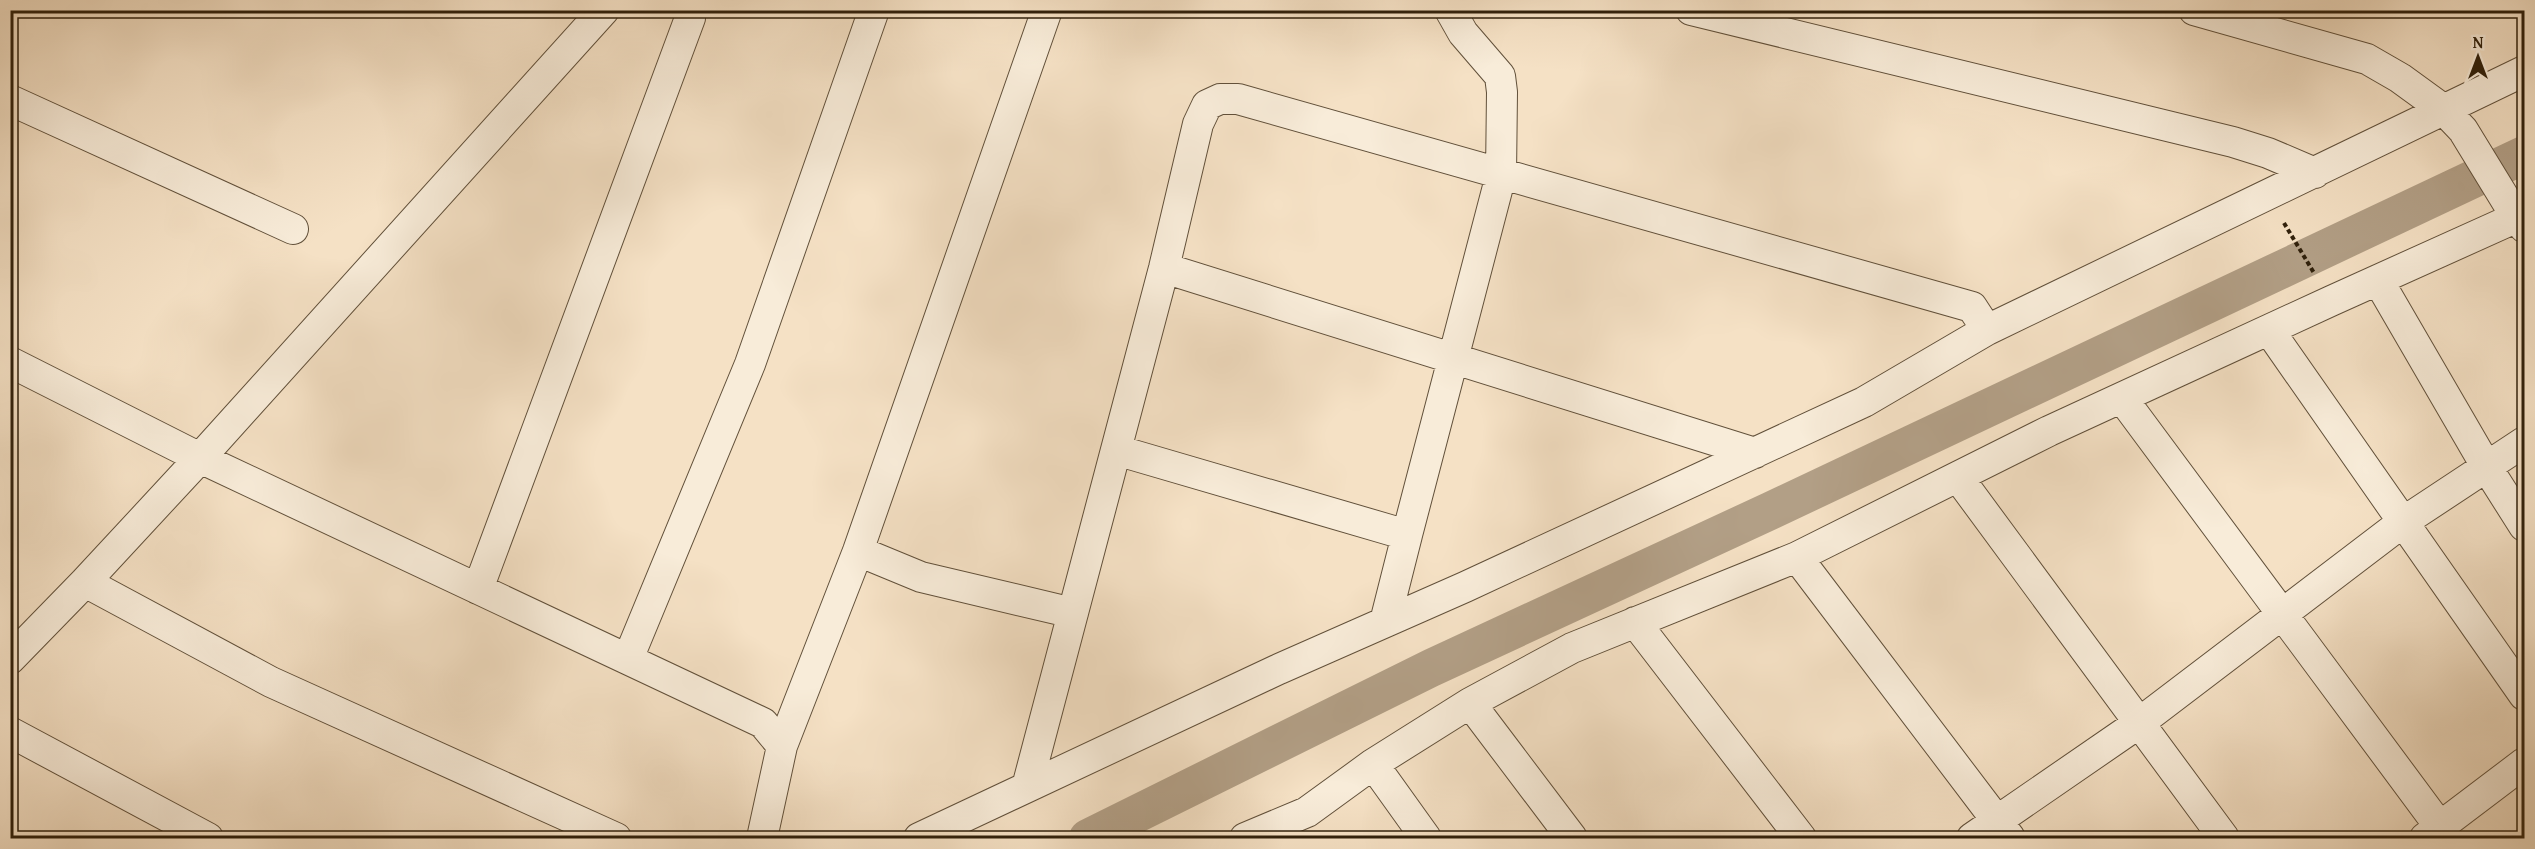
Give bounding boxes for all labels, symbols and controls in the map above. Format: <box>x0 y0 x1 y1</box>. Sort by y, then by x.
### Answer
north arrow <box>2448 27 2508 87</box>
text: N <box>2473 30 2484 54</box>

